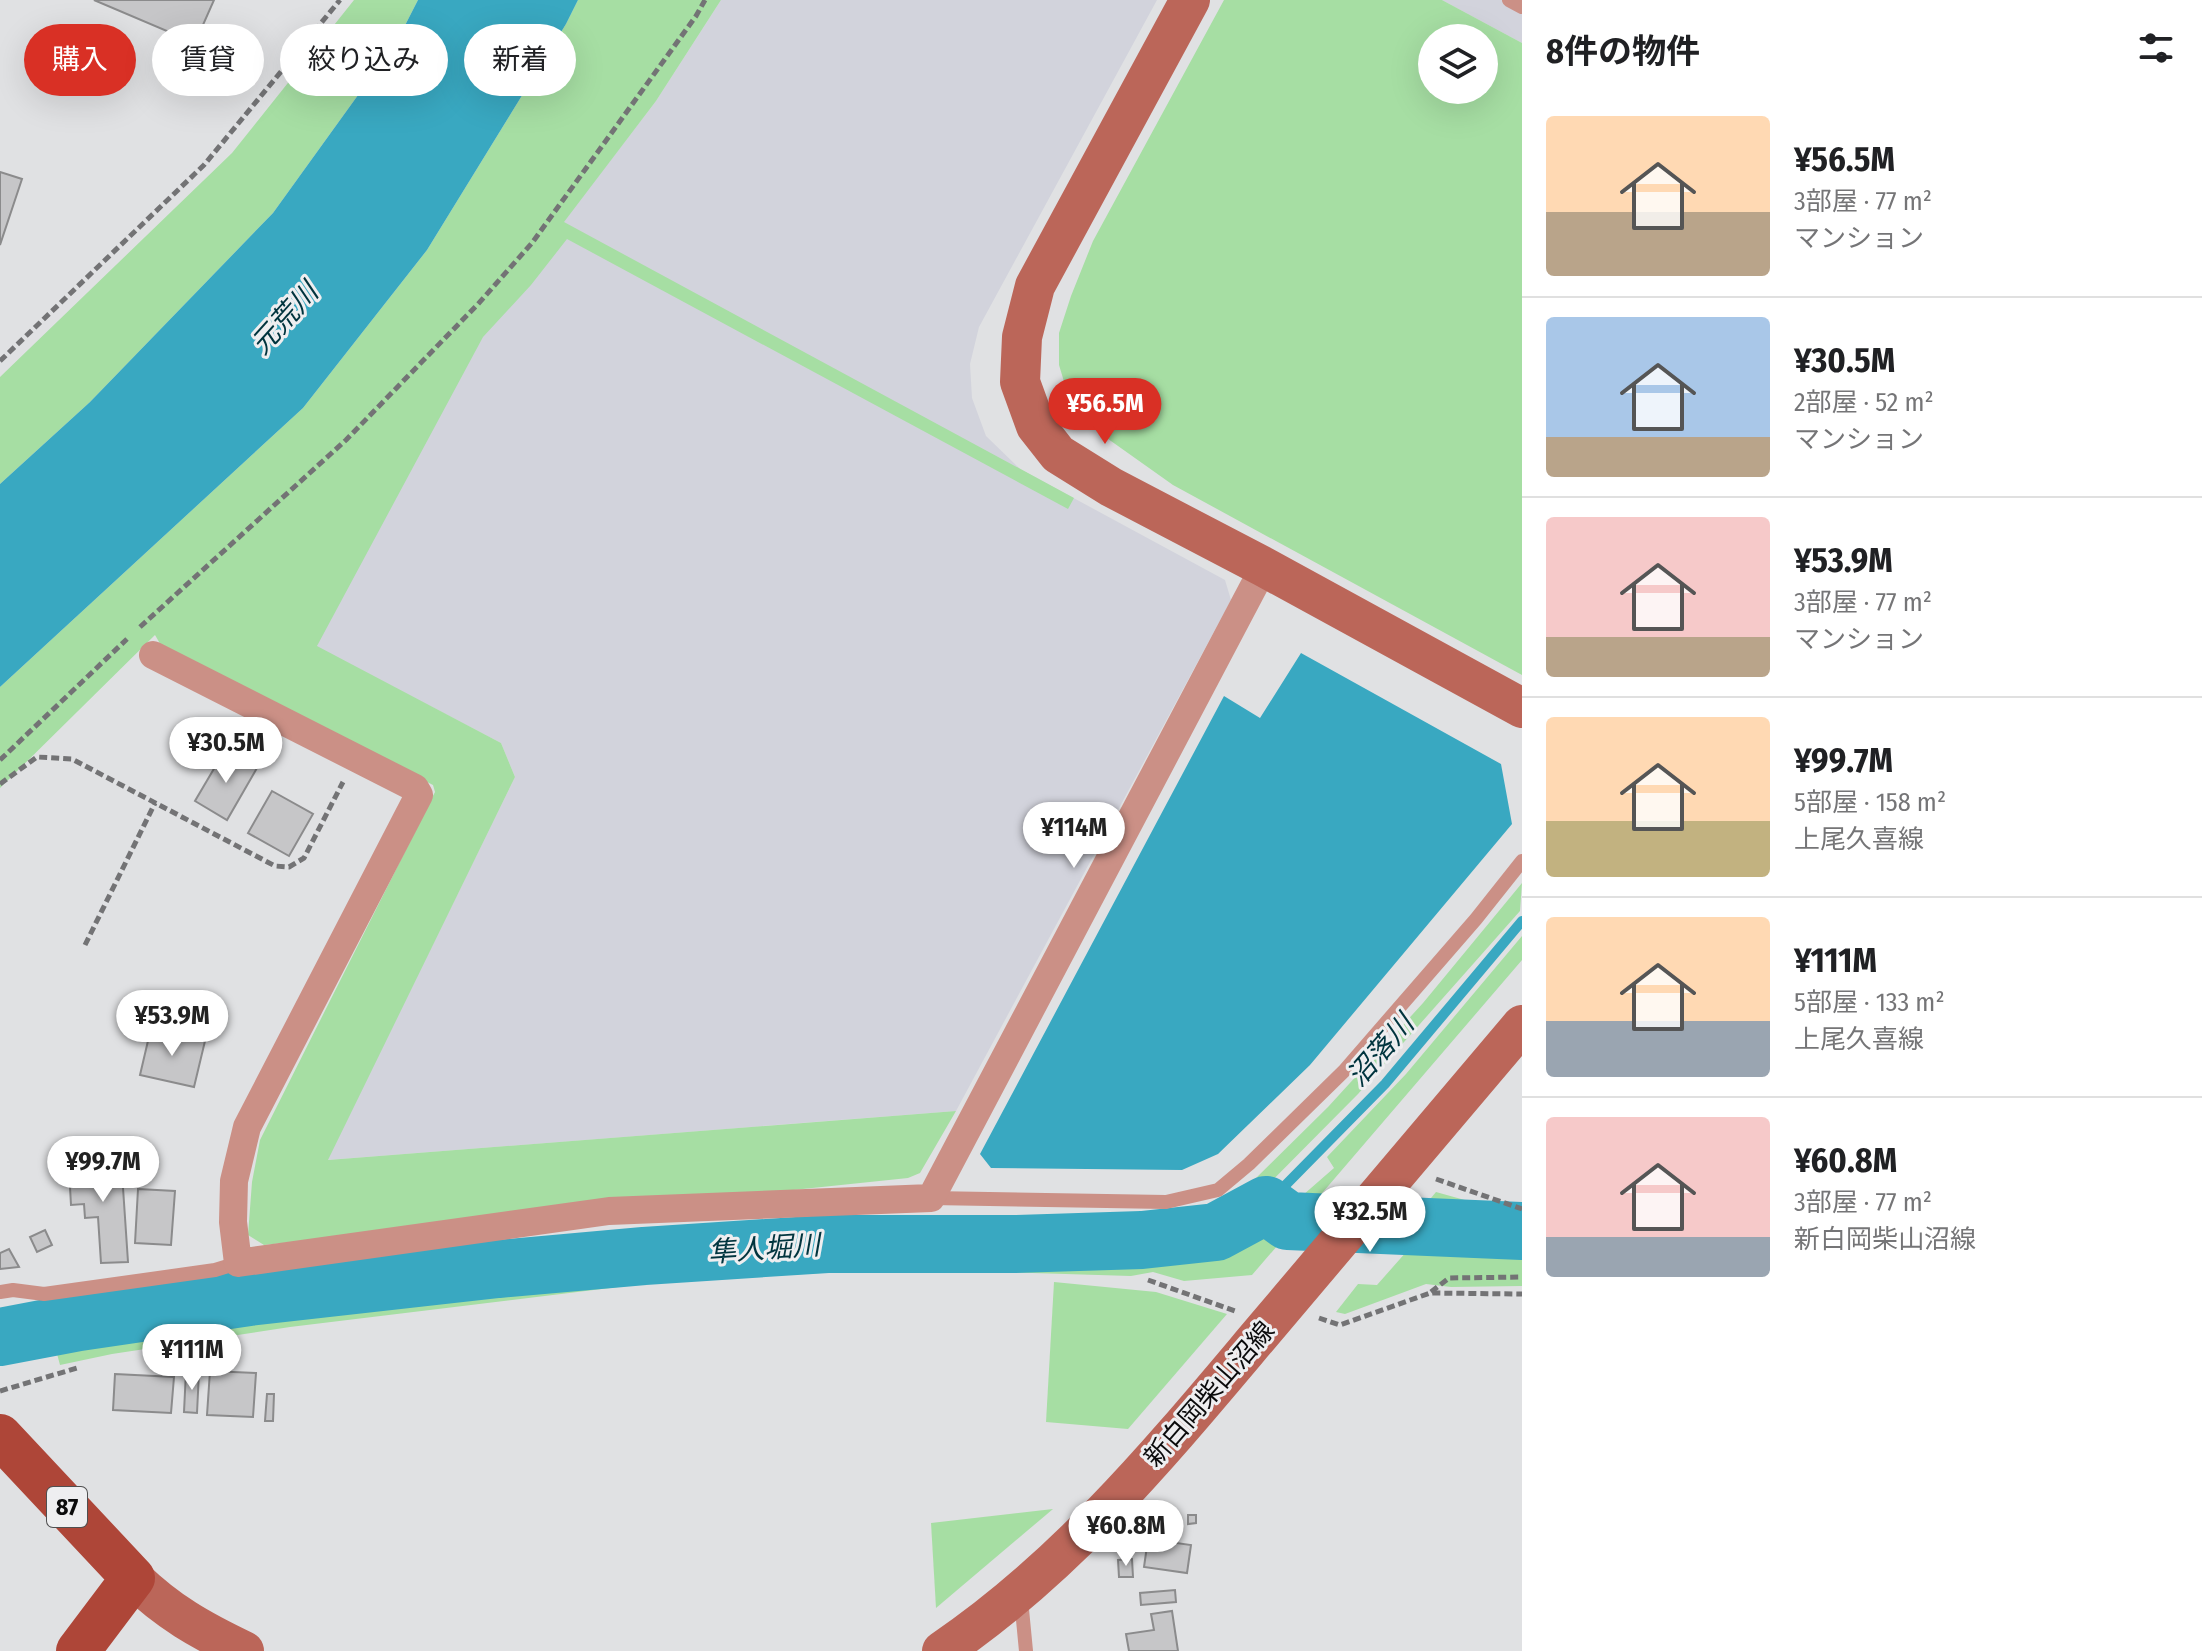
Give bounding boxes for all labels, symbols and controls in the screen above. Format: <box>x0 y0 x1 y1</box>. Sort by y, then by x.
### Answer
chip: 購入 <box>24 24 136 96</box>
chip: 賃貸 <box>152 24 264 96</box>
chip: 絞り込み <box>280 24 448 96</box>
chip: 新着 <box>464 24 576 96</box>
map controls <box>1418 24 1498 104</box>
button: layers <box>1418 24 1498 104</box>
icon: filters <box>2134 26 2178 70</box>
text: 8件の物件 <box>1546 31 1700 72</box>
text: ¥56.5M <box>1794 139 1895 180</box>
icon: home <box>1610 148 1706 244</box>
text: 3部屋 · 77 m² <box>1794 186 1932 217</box>
text: マンション <box>1794 223 1924 254</box>
water label: 元荒川 <box>244 274 327 361</box>
text: ¥30.5M <box>1794 340 1895 381</box>
icon: home <box>1610 349 1706 445</box>
pin: ¥56.5M <box>1040 378 1170 446</box>
text: 2部屋 · 52 m² <box>1794 387 1934 418</box>
text: ¥56.5M <box>1066 388 1144 419</box>
text: マンション <box>1794 424 1924 455</box>
text: ¥53.9M <box>1794 540 1893 581</box>
icon: home <box>1610 549 1706 645</box>
text: 3部屋 · 77 m² <box>1794 587 1932 618</box>
text: マンション <box>1794 624 1924 655</box>
pin: ¥30.5M <box>161 717 291 785</box>
text: ¥30.5M <box>187 727 265 758</box>
text: ¥99.7M <box>1794 740 1893 781</box>
icon: home <box>1610 749 1706 845</box>
text: 5部屋 · 158 m² <box>1794 787 1946 818</box>
pin: ¥114M <box>1018 802 1130 870</box>
text: ¥114M <box>1041 812 1107 843</box>
text: 上尾久喜線 <box>1794 824 1924 855</box>
text: ¥111M <box>1794 940 1877 981</box>
icon: home <box>1610 949 1706 1045</box>
text: 5部屋 · 133 m² <box>1794 987 1945 1018</box>
pin: ¥53.9M <box>107 990 237 1058</box>
text: ¥53.9M <box>134 1000 210 1031</box>
water label: 沼落川 <box>1340 1006 1422 1093</box>
text: 上尾久喜線 <box>1794 1024 1924 1055</box>
pin: ¥99.7M <box>38 1136 168 1204</box>
text: ¥60.8M <box>1794 1140 1897 1181</box>
text: ¥99.7M <box>65 1146 141 1177</box>
icon: home <box>1610 1149 1706 1245</box>
pin: ¥32.5M <box>1305 1186 1435 1254</box>
text: 3部屋 · 77 m² <box>1794 1187 1932 1218</box>
text: ¥32.5M <box>1332 1196 1408 1227</box>
text: 新白岡柴山沼線 <box>1794 1224 1976 1255</box>
water label: 隼人堀川 <box>707 1228 824 1269</box>
street label: 新白岡柴山沼線 <box>1138 1315 1281 1473</box>
pin: ¥111M <box>136 1324 248 1392</box>
text: ¥111M <box>160 1334 224 1365</box>
road number: 87 <box>47 1487 87 1527</box>
pin: ¥60.8M <box>1061 1500 1191 1568</box>
text: ¥60.8M <box>1087 1510 1165 1541</box>

